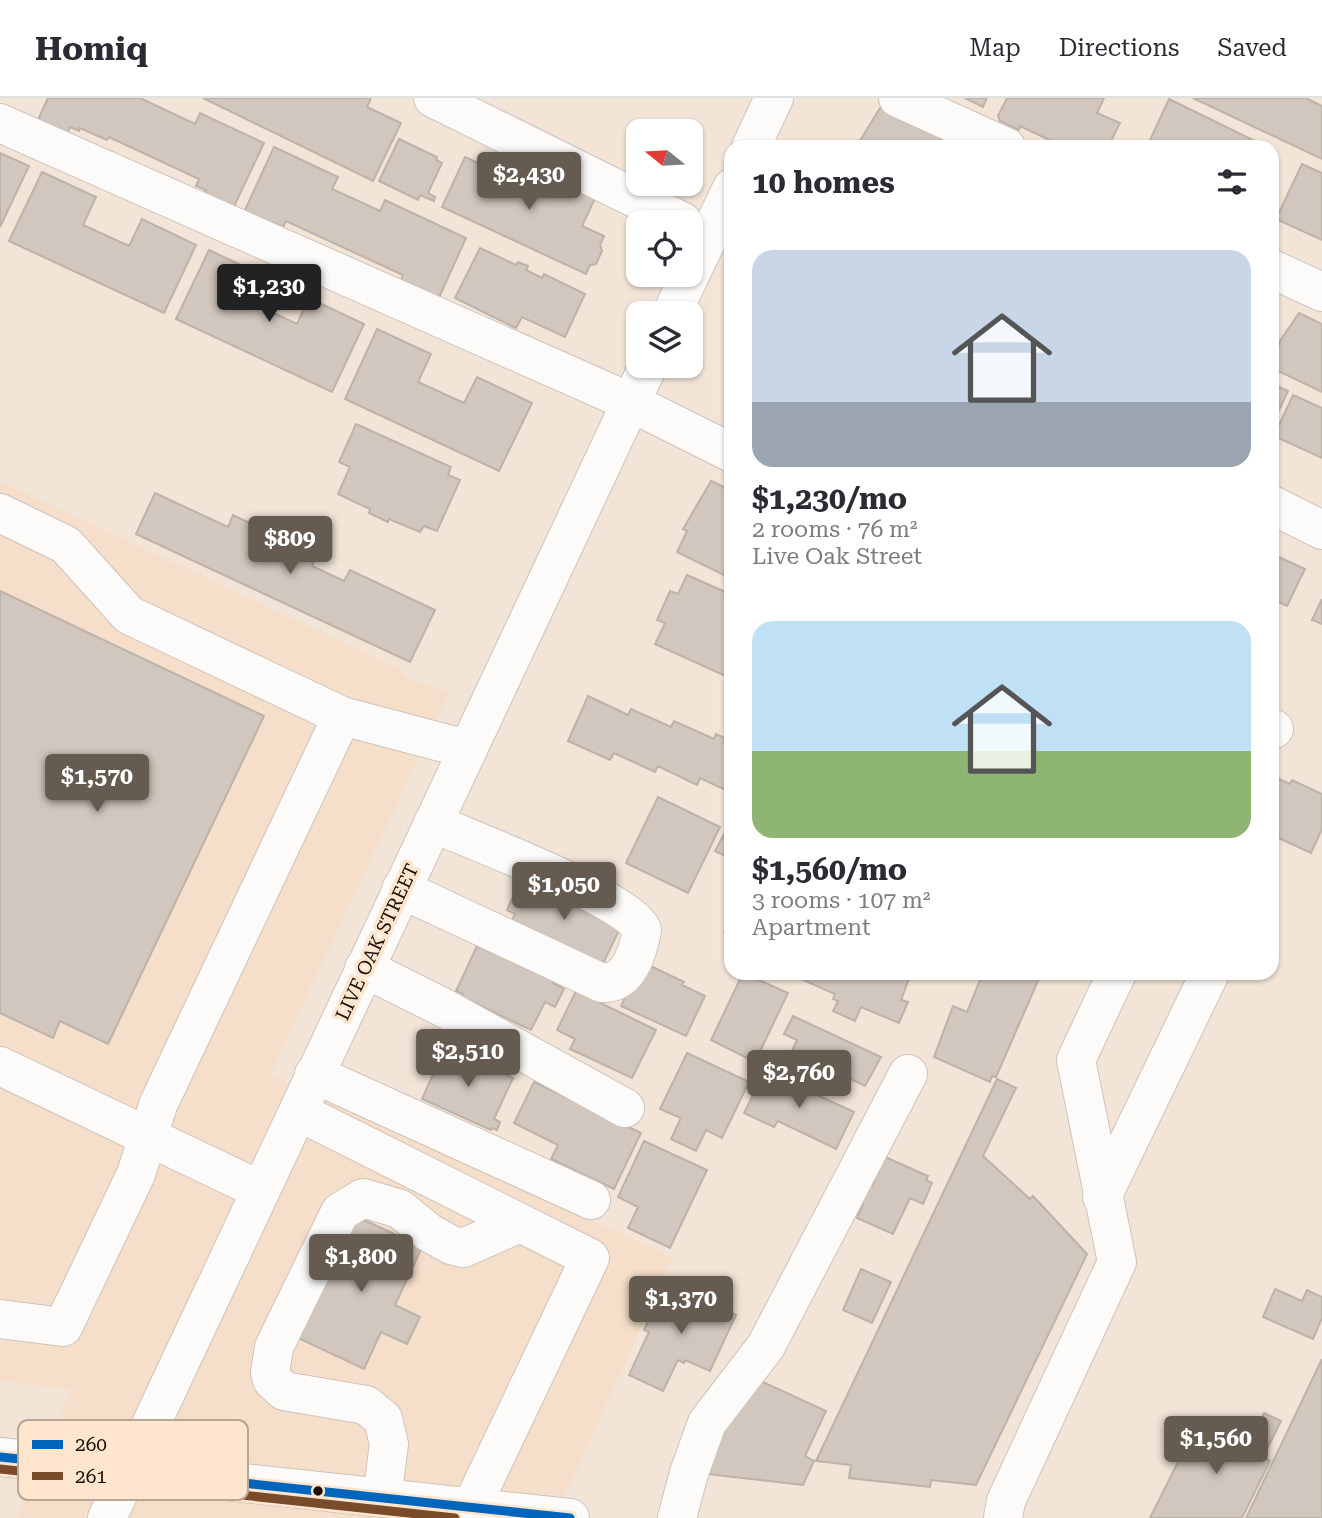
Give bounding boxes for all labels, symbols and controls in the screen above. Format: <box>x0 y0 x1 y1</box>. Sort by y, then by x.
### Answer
text: Homiq <box>35 29 148 68</box>
text: Map <box>969 34 1021 62</box>
text: Directions <box>1059 34 1179 62</box>
text: Saved <box>1217 34 1287 62</box>
north arrow <box>626 119 704 196</box>
map controls <box>626 119 703 378</box>
pin: $2,430 <box>472 152 586 212</box>
text: $2,430 <box>493 161 565 188</box>
icon: filters <box>1213 163 1251 201</box>
text: 10 homes <box>752 165 895 200</box>
button: locate <box>626 210 703 287</box>
pin: $1,230 <box>212 264 326 324</box>
text: $1,230 <box>233 273 305 300</box>
icon: home <box>939 295 1065 421</box>
button: layers <box>626 301 703 378</box>
text: $1,230/mo <box>752 481 907 516</box>
text: 2 rooms · 76 m² <box>752 516 918 543</box>
pin: $809 <box>249 517 331 576</box>
text: $809 <box>264 525 316 552</box>
text: Live Oak Street <box>752 543 922 570</box>
icon: home <box>939 666 1065 792</box>
pin: $1,570 <box>40 754 154 814</box>
text: $1,570 <box>61 763 133 790</box>
text: $1,560/mo <box>752 852 907 887</box>
street label: LIVE OAK STREET <box>331 860 423 1024</box>
pin: $1,050 <box>507 862 621 922</box>
text: $1,050 <box>528 871 600 898</box>
text: 3 rooms · 107 m² <box>752 887 930 914</box>
text: Apartment <box>752 914 871 941</box>
pin: $2,510 <box>411 1030 525 1089</box>
text: $2,510 <box>432 1038 504 1065</box>
pin: $2,760 <box>742 1051 856 1110</box>
text: $2,760 <box>763 1059 835 1086</box>
pin: $1,800 <box>304 1234 418 1294</box>
text: $1,800 <box>325 1243 397 1270</box>
pin: $1,370 <box>624 1276 738 1336</box>
text: $1,370 <box>645 1285 717 1312</box>
pin: $1,560 <box>1159 1416 1273 1476</box>
legend <box>18 1420 248 1500</box>
text: $1,560 <box>1180 1425 1252 1452</box>
text: 260 <box>75 1433 107 1456</box>
text: 261 <box>75 1465 107 1488</box>
unlabelled marker <box>311 1484 325 1498</box>

